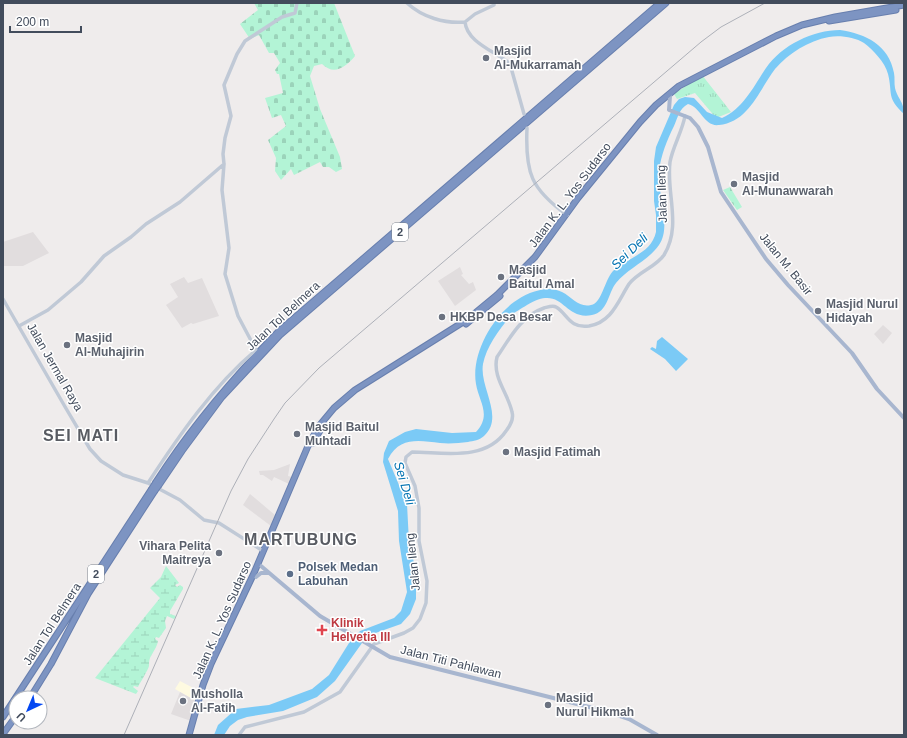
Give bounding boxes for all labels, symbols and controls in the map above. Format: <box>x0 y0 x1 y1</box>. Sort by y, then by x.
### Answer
scale bar <box>10 8 81 34</box>
text: 200 m <box>16 15 49 29</box>
place label: Masjid Al-Mukarramah <box>494 44 581 72</box>
marker: Masjid Al-Mukarramah <box>481 53 491 63</box>
street label: Jalan K. L. Yos Sudarso <box>526 140 614 250</box>
street label: Jalan Ileng <box>654 165 670 223</box>
place label: Masjid Al-Munawwarah <box>742 170 833 198</box>
marker: Masjid Al-Munawwarah <box>729 179 739 189</box>
road number: 2 <box>392 223 408 241</box>
water label: Sei Deli <box>608 230 651 272</box>
street label: Jalan M. Basir <box>757 230 815 298</box>
place label: Masjid Baitul Amal <box>509 263 575 291</box>
marker: Masjid Baitul Amal <box>496 272 506 282</box>
street label: Jalan Tol Belmera <box>243 278 323 354</box>
place label: Masjid Nurul Hidayah <box>826 297 898 325</box>
marker: Masjid Nurul Hidayah <box>813 306 823 316</box>
place label: HKBP Desa Besar <box>450 310 553 324</box>
marker: HKBP Desa Besar <box>437 312 447 322</box>
street label: Jalan Jermal Raya <box>24 320 86 414</box>
place label: Masjid Al-Muhajirin <box>75 331 144 359</box>
marker: Masjid Al-Muhajirin <box>62 340 72 350</box>
place label: Masjid Baitul Muhtadi <box>305 420 379 448</box>
district label: SEI MATI <box>43 427 119 444</box>
marker: Masjid Baitul Muhtadi <box>292 429 302 439</box>
place label: Masjid Fatimah <box>514 445 601 459</box>
marker: Masjid Fatimah <box>501 447 511 457</box>
water label: Sei Deli <box>391 460 419 508</box>
district label: MARTUBUNG <box>244 531 358 548</box>
street label: Jalan Ileng <box>403 532 423 592</box>
place label: Vihara Pelita Maitreya <box>139 539 211 567</box>
marker: Vihara Pelita Maitreya <box>214 548 224 558</box>
street label: Jalan K. L. Yos Sudarso <box>190 559 254 681</box>
place label: Polsek Medan Labuhan <box>298 560 378 588</box>
road number: 2 <box>88 565 104 583</box>
marker: Polsek Medan Labuhan <box>285 569 295 579</box>
street label: Jalan Tol Belmera <box>20 580 84 668</box>
place label: Klinik Helvetia III <box>331 616 390 644</box>
marker: Klinik Helvetia III <box>316 624 328 636</box>
street label: Jalan Titi Pahlawan <box>399 643 503 681</box>
place label: Musholla Al-Fatih <box>191 687 243 715</box>
north arrow <box>8 690 48 730</box>
place label: Masjid Nurul Hikmah <box>556 691 634 719</box>
marker: Musholla Al-Fatih <box>178 696 188 706</box>
marker: Masjid Nurul Hikmah <box>543 700 553 710</box>
text: U <box>14 710 28 724</box>

